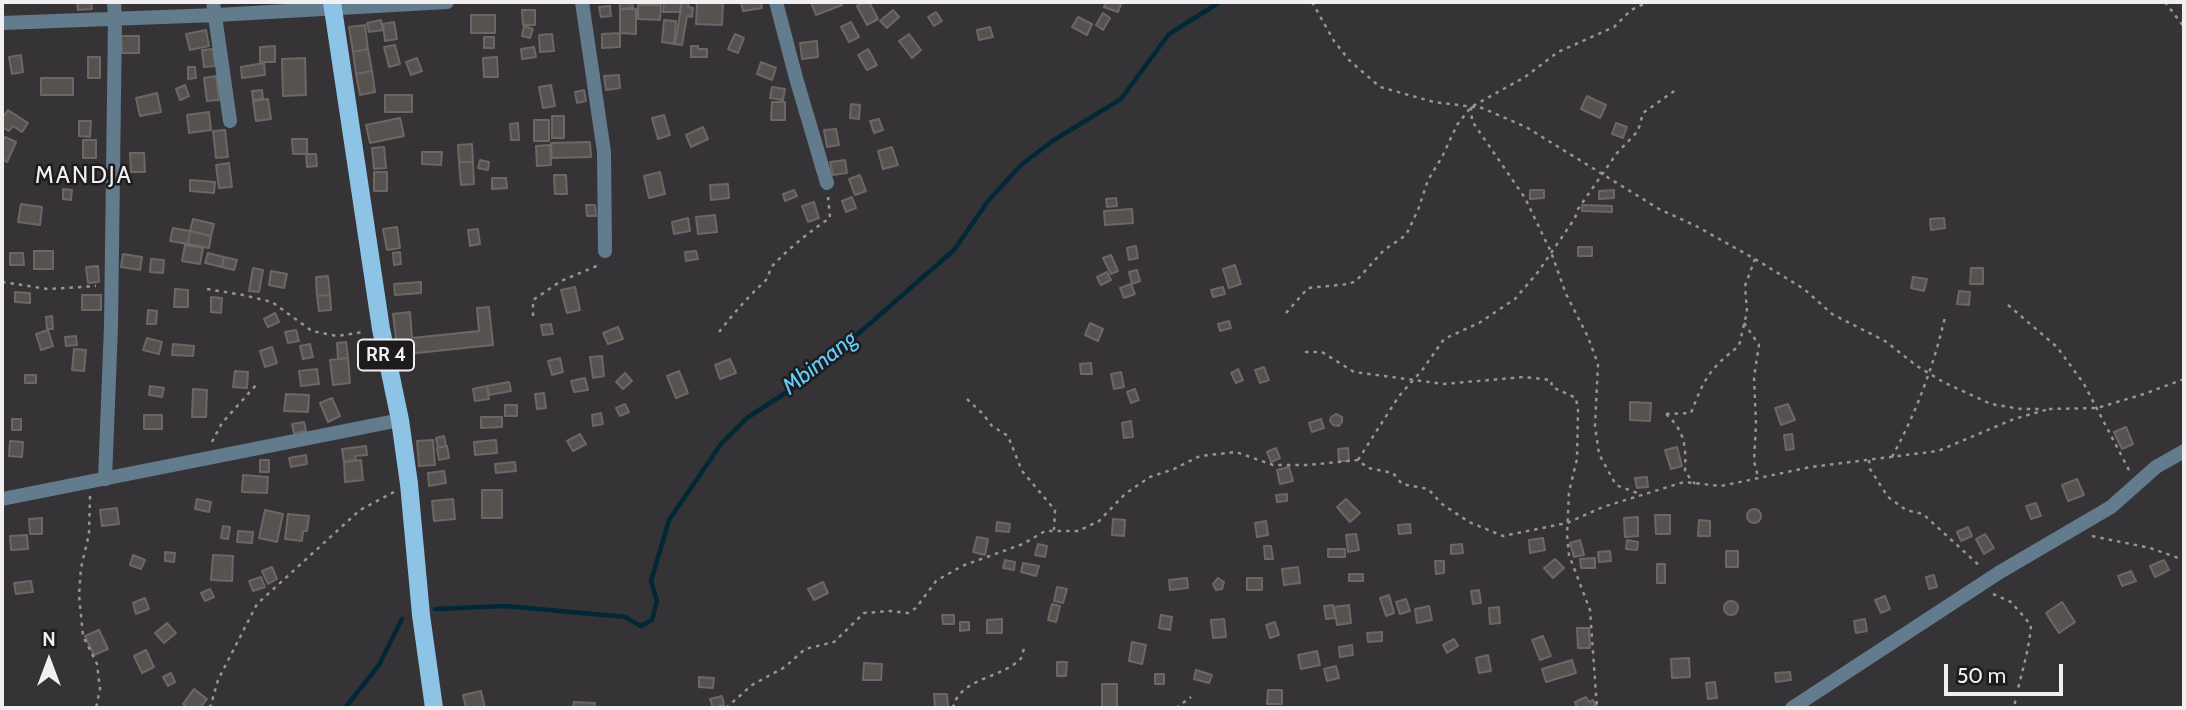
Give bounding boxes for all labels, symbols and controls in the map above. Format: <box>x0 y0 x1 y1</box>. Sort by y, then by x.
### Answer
district label: MANDJA <box>36 162 132 190</box>
water label: Mbimang <box>777 325 863 401</box>
road number: RR 4 <box>358 340 414 370</box>
north arrow <box>14 626 84 696</box>
text: N <box>42 628 56 651</box>
scale bar <box>1948 650 2067 694</box>
text: 50 m <box>1957 663 2006 688</box>

